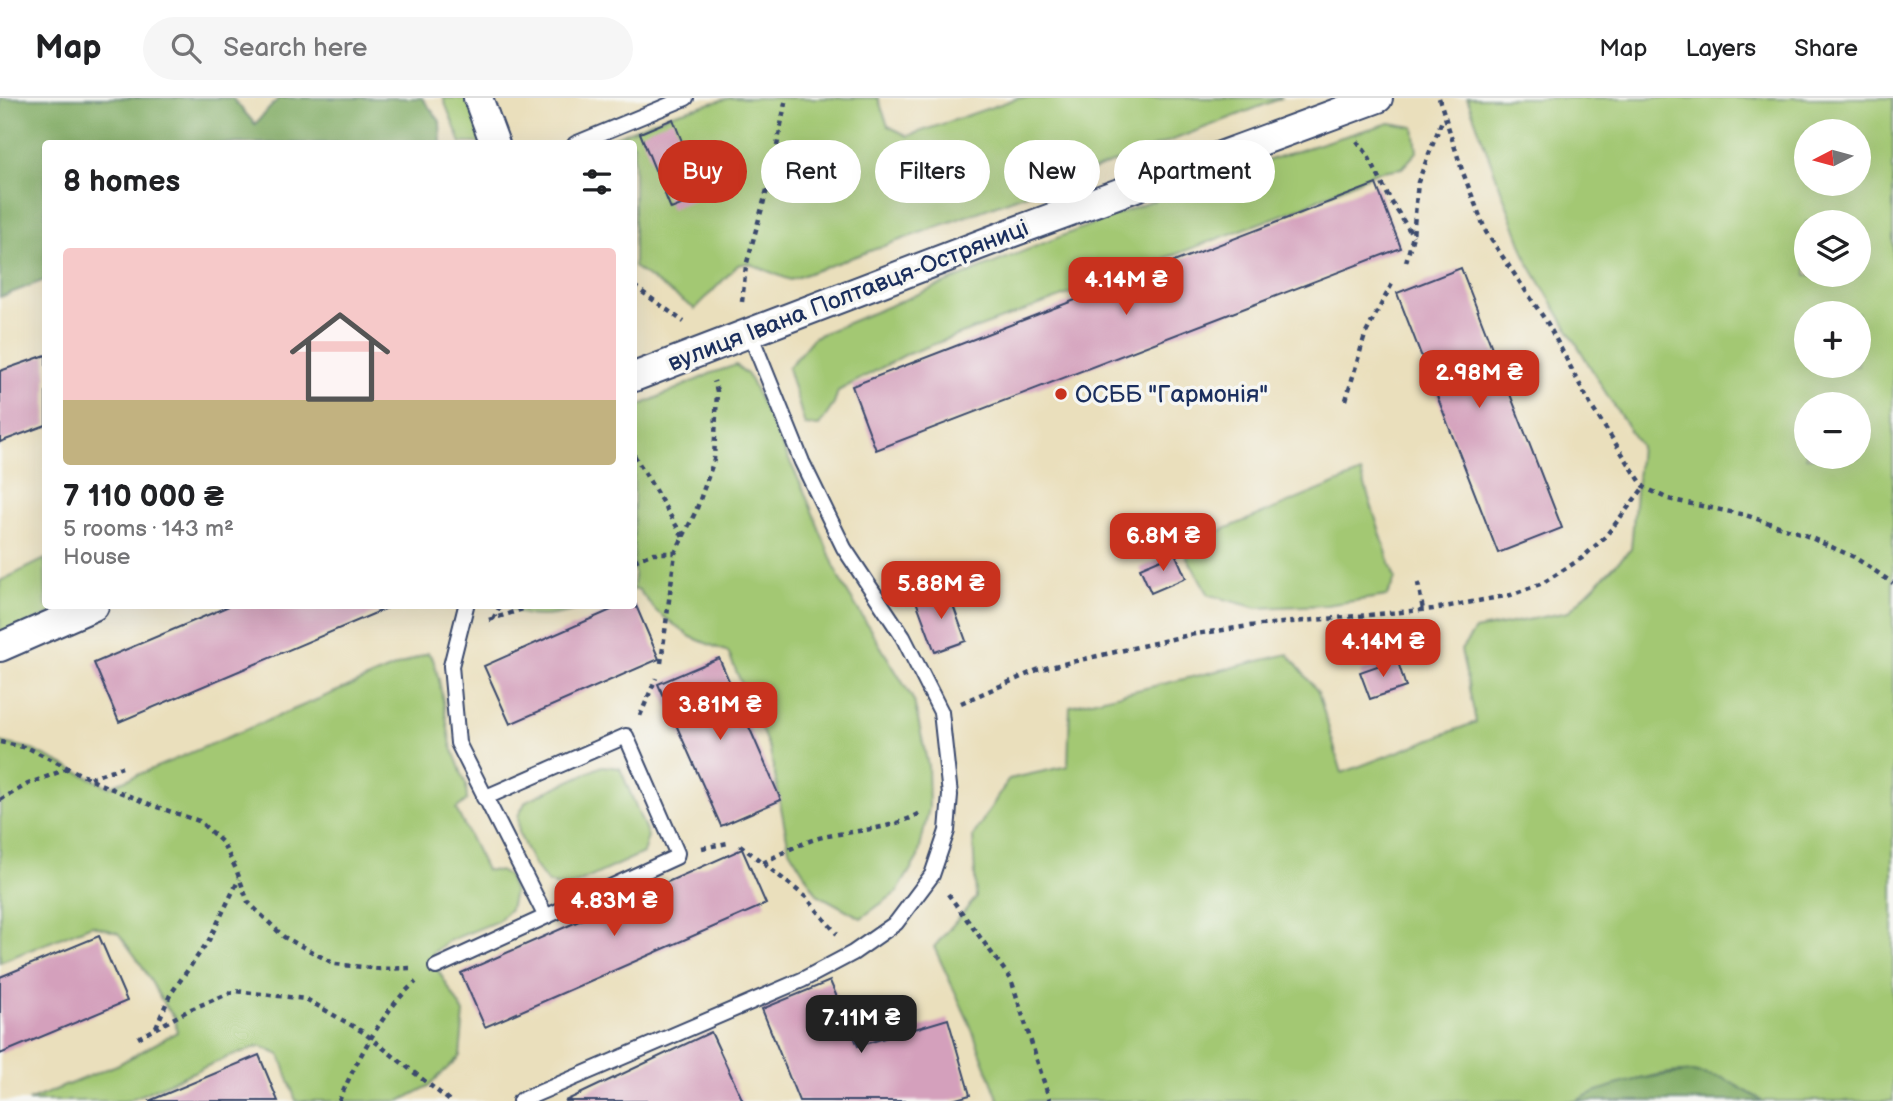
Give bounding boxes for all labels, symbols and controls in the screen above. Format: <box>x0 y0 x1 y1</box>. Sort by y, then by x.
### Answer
search box <box>143 17 633 80</box>
text: Map <box>35 28 101 68</box>
icon: search <box>167 29 205 67</box>
text: Search here <box>223 33 367 64</box>
text: Map <box>1599 34 1647 63</box>
text: Layers <box>1685 34 1756 63</box>
text: Share <box>1794 34 1858 63</box>
north arrow <box>1794 119 1871 196</box>
map controls <box>1794 119 1871 469</box>
chip: Buy <box>658 140 747 203</box>
chip: Rent <box>761 140 861 203</box>
chip: Filters <box>875 140 990 203</box>
chip: New <box>1004 140 1100 203</box>
chip: Apartment <box>1114 140 1275 203</box>
icon: filters <box>578 163 616 201</box>
text: 8 homes <box>63 164 180 200</box>
button: layers <box>1794 210 1871 287</box>
street label: вулиця Івана Полтавця-Остряниці <box>664 213 1033 378</box>
pin: 4.14M ₴ <box>1061 258 1191 317</box>
text: 4.14M ₴ <box>1084 266 1168 294</box>
icon: home <box>277 294 403 420</box>
button: + <box>1794 301 1871 378</box>
pin: 2.98M ₴ <box>1414 350 1544 410</box>
text: 2.98M ₴ <box>1435 359 1523 387</box>
place label: ОСББ "Гармонія" <box>1075 380 1268 409</box>
marker: ОСББ "Гармонія" <box>1053 386 1069 402</box>
button: − <box>1794 392 1871 469</box>
text: 7 110 000 ₴ <box>63 479 224 515</box>
pin: 6.8M ₴ <box>1106 514 1220 573</box>
text: 5 rooms · 143 m² <box>63 515 234 543</box>
text: 6.8M ₴ <box>1126 522 1200 550</box>
text: House <box>63 543 130 571</box>
pin: 5.88M ₴ <box>876 561 1006 621</box>
text: 5.88M ₴ <box>897 570 985 598</box>
pin: 4.14M ₴ <box>1318 620 1448 679</box>
text: 4.14M ₴ <box>1341 628 1425 656</box>
pin: 3.81M ₴ <box>655 682 785 742</box>
text: 3.81M ₴ <box>678 691 762 719</box>
pin: 4.83M ₴ <box>549 878 679 938</box>
text: 4.83M ₴ <box>570 887 658 915</box>
pin: 7.11M ₴ <box>796 996 926 1055</box>
text: 7.11M ₴ <box>822 1004 900 1032</box>

